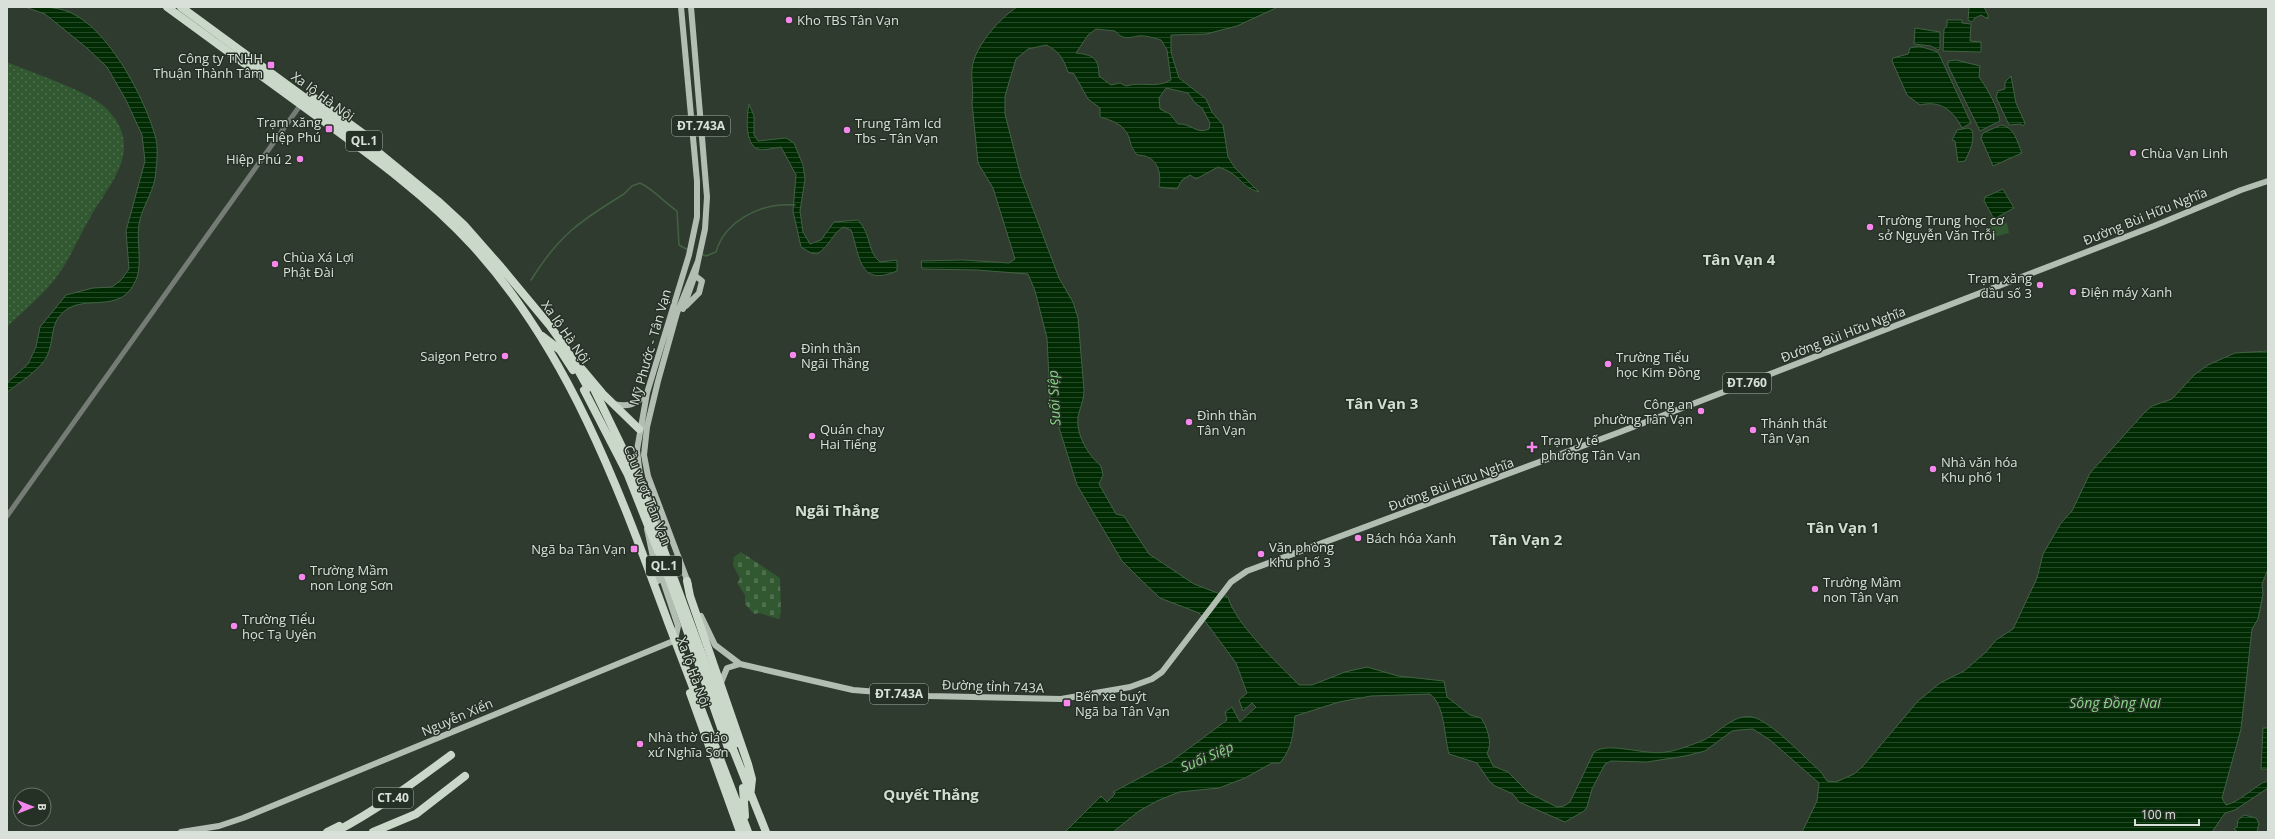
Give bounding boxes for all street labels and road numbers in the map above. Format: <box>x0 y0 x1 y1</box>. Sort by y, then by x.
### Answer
street label: Xa lộ Hà Nội <box>288 67 358 125</box>
road number: ĐT.743A <box>672 116 730 136</box>
road number: QL.1 <box>346 131 382 151</box>
street label: Đường Bùi Hữu Nghĩa <box>2080 183 2210 249</box>
street label: Mỹ Phước - Tân Vạn <box>625 287 675 407</box>
street label: Xa lộ Hà Nội <box>537 297 595 367</box>
street label: Đường Bùi Hữu Nghĩa <box>1778 302 1908 366</box>
road number: ĐT.760 <box>1723 373 1771 393</box>
street label: Cầu vượt Tân Vạn <box>620 442 676 548</box>
street label: Đường Bùi Hữu Nghĩa <box>1386 453 1516 515</box>
road number: QL.1 <box>646 556 682 576</box>
street label: Xa lộ Hà Nội <box>673 634 715 710</box>
street label: Đường tỉnh 743A <box>942 675 1045 697</box>
road number: ĐT.743A <box>870 684 928 704</box>
street label: Nguyễn Xiển <box>418 694 496 740</box>
road number: CT.40 <box>373 788 413 808</box>

